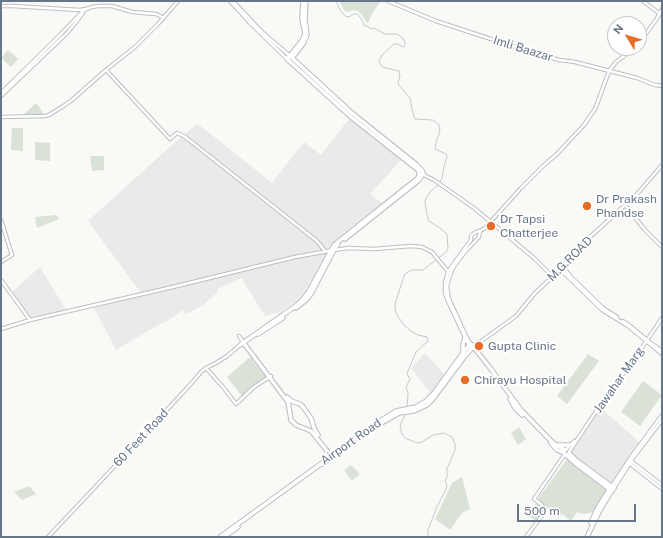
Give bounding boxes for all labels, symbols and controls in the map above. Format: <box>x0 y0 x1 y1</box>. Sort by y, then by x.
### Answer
north arrow <box>607 16 647 56</box>
text: N <box>611 22 626 36</box>
street label: Imli Baazar <box>491 33 555 65</box>
place label: Dr Prakash Phandse <box>596 192 657 220</box>
marker: Dr Prakash Phandse <box>581 200 593 212</box>
place label: Dr Tapsi Chatterjee <box>500 212 558 240</box>
marker: Dr Tapsi Chatterjee <box>485 220 497 232</box>
street label: M.G.ROAD <box>545 234 595 284</box>
place label: Gupta Clinic <box>488 339 556 353</box>
marker: Gupta Clinic <box>473 340 485 352</box>
street label: Jawahar Marg <box>591 344 647 416</box>
place label: Chirayu Hospital <box>474 373 566 387</box>
marker: Chirayu Hospital <box>459 374 471 386</box>
street label: 60 Feet Road <box>111 406 171 470</box>
street label: Airport Road <box>318 416 384 468</box>
scale bar <box>519 496 638 522</box>
text: 500 m <box>524 504 560 518</box>

